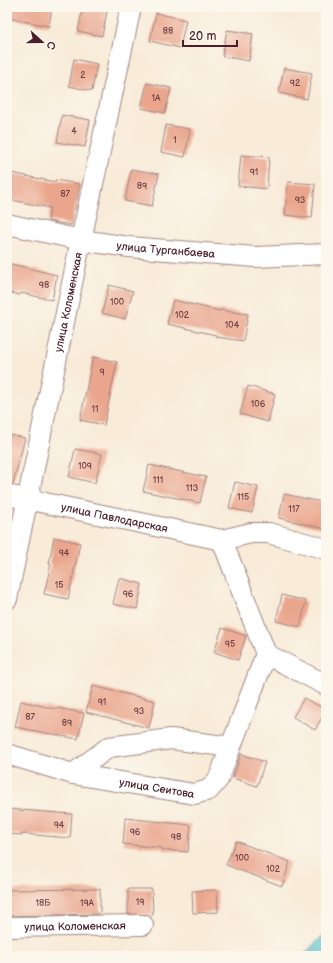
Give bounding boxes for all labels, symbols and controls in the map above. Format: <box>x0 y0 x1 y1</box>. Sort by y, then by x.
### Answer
north arrow <box>22 22 62 62</box>
scale bar <box>183 22 237 48</box>
house number: 88 <box>163 26 173 37</box>
text: 20 m <box>189 29 216 44</box>
text: С <box>43 40 58 52</box>
house number: 2 <box>80 70 86 81</box>
house number: 92 <box>290 78 301 89</box>
house number: 1А <box>152 93 161 104</box>
house number: 4 <box>71 126 77 137</box>
house number: 1 <box>173 135 177 146</box>
house number: 91 <box>250 167 258 178</box>
house number: 89 <box>137 181 147 192</box>
house number: 87 <box>60 189 70 200</box>
house number: 93 <box>295 195 306 206</box>
street label: улица Турганбаева <box>116 239 216 260</box>
street label: улица Коломенская <box>52 251 85 353</box>
house number: 98 <box>39 280 49 291</box>
house number: 100 <box>110 297 124 308</box>
house number: 102 <box>175 310 190 321</box>
house number: 104 <box>225 320 240 331</box>
house number: 9 <box>99 367 105 378</box>
house number: 106 <box>251 399 266 410</box>
house number: 11 <box>92 404 98 415</box>
house number: 109 <box>78 461 92 472</box>
house number: 111 <box>153 475 163 486</box>
house number: 113 <box>186 483 199 494</box>
house number: 115 <box>237 492 249 503</box>
street label: улица Павлодарская <box>60 500 169 535</box>
house number: 117 <box>288 504 300 515</box>
house number: 94 <box>59 548 70 559</box>
house number: 15 <box>55 580 63 591</box>
house number: 96 <box>123 589 134 600</box>
house number: 95 <box>225 639 235 650</box>
house number: 91 <box>98 697 106 708</box>
house number: 93 <box>134 706 145 717</box>
house number: 87 <box>25 712 35 723</box>
house number: 89 <box>62 718 72 729</box>
street label: улица Сеитова <box>118 775 196 801</box>
house number: 94 <box>54 820 65 831</box>
house number: 96 <box>130 827 141 838</box>
house number: 98 <box>171 832 181 843</box>
house number: 100 <box>235 853 249 864</box>
house number: 102 <box>266 864 281 875</box>
house number: 19 <box>136 897 144 908</box>
house number: 18Б <box>36 898 51 909</box>
house number: 19А <box>80 898 95 909</box>
street label: улица Коломенская <box>24 919 126 933</box>

